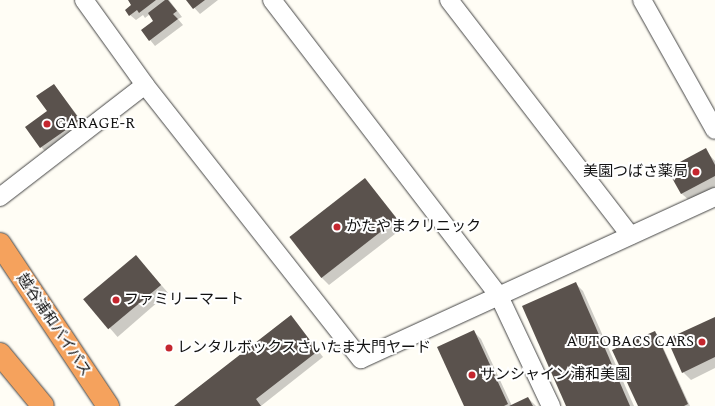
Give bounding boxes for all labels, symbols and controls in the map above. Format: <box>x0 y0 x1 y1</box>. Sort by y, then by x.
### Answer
place label: GARAGE-R <box>55 115 135 133</box>
marker: GARAGE-R <box>42 119 52 129</box>
place label: 美園つばさ薬局 <box>583 163 688 181</box>
marker: 美園つばさ薬局 <box>691 167 701 177</box>
place label: かたやまクリニック <box>346 218 481 236</box>
marker: かたやまクリニック <box>331 221 343 233</box>
street label: 越谷浦和バイパス <box>13 270 95 380</box>
place label: ファミリーマート <box>124 291 244 309</box>
marker: ファミリーマート <box>111 295 121 305</box>
place label: AUTOBACS CARS <box>566 333 694 351</box>
marker: AUTOBACS CARS <box>697 337 707 347</box>
place label: レンタルボックスさいたま大門ヤード <box>177 339 432 357</box>
marker: レンタルボックスさいたま大門ヤード <box>164 343 174 353</box>
place label: サンシャイン浦和美園 <box>480 366 630 384</box>
marker: サンシャイン浦和美園 <box>467 370 477 380</box>

